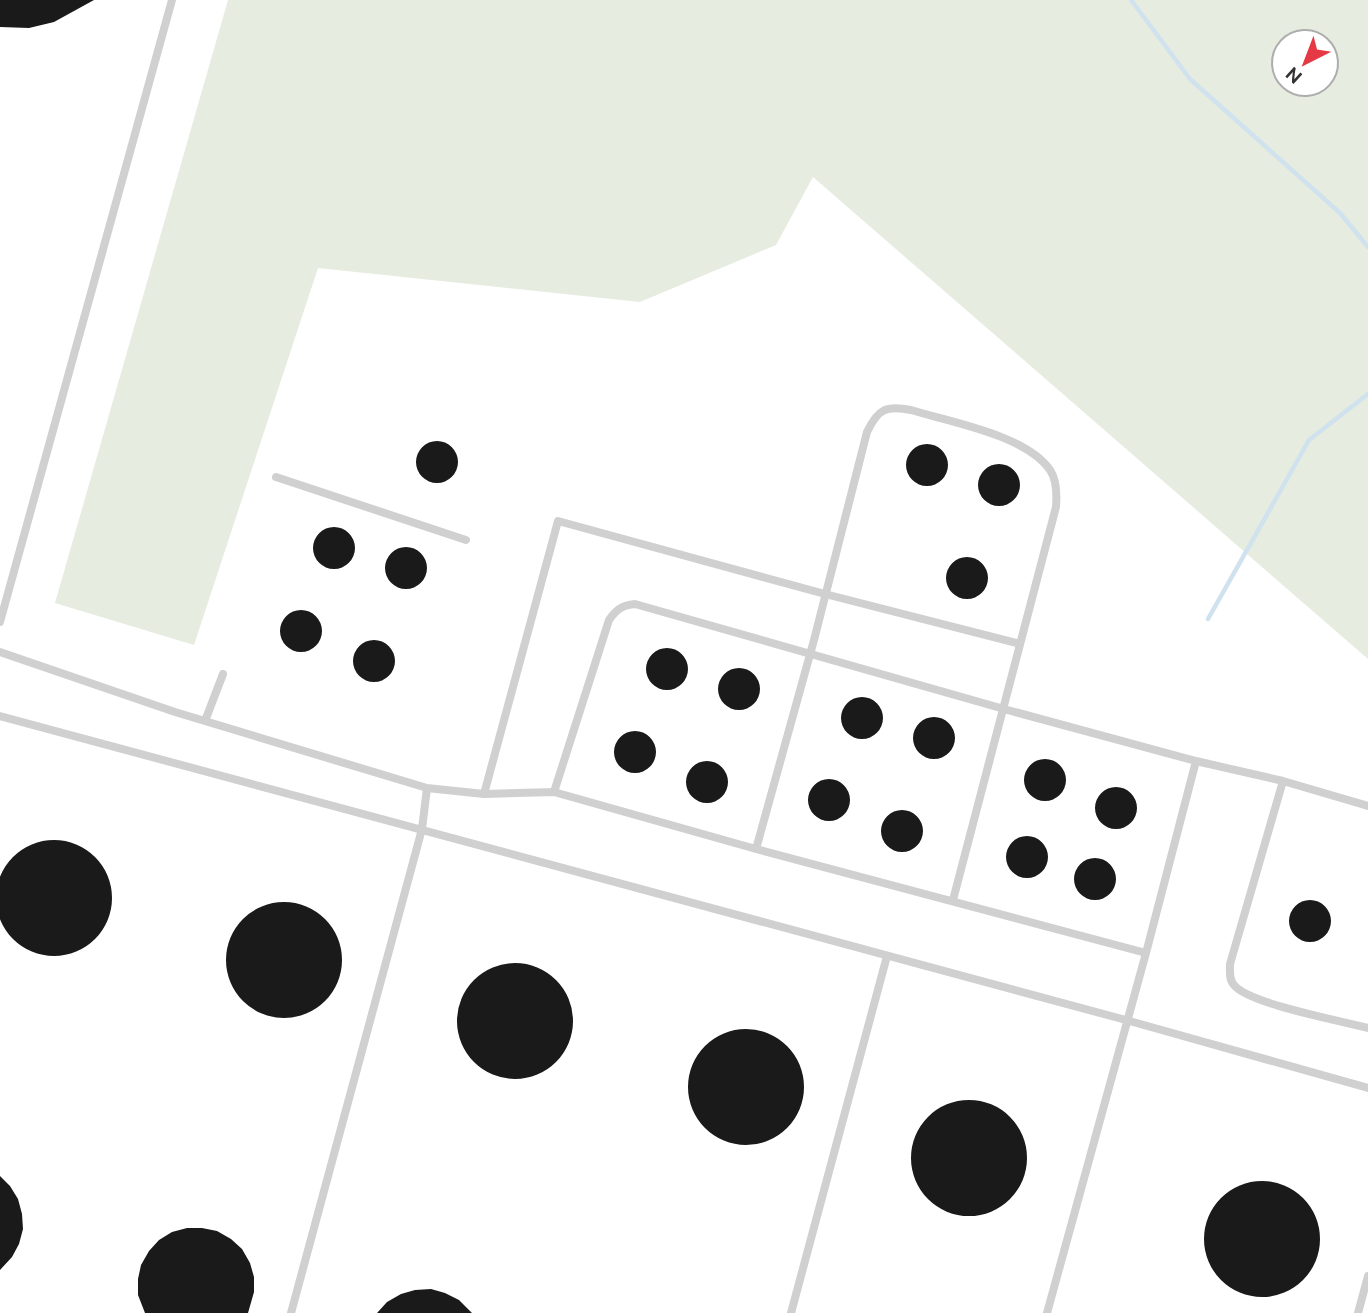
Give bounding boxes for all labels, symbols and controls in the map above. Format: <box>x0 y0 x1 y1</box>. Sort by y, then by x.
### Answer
north arrow <box>1270 28 1340 98</box>
text: N <box>1281 63 1306 89</box>

